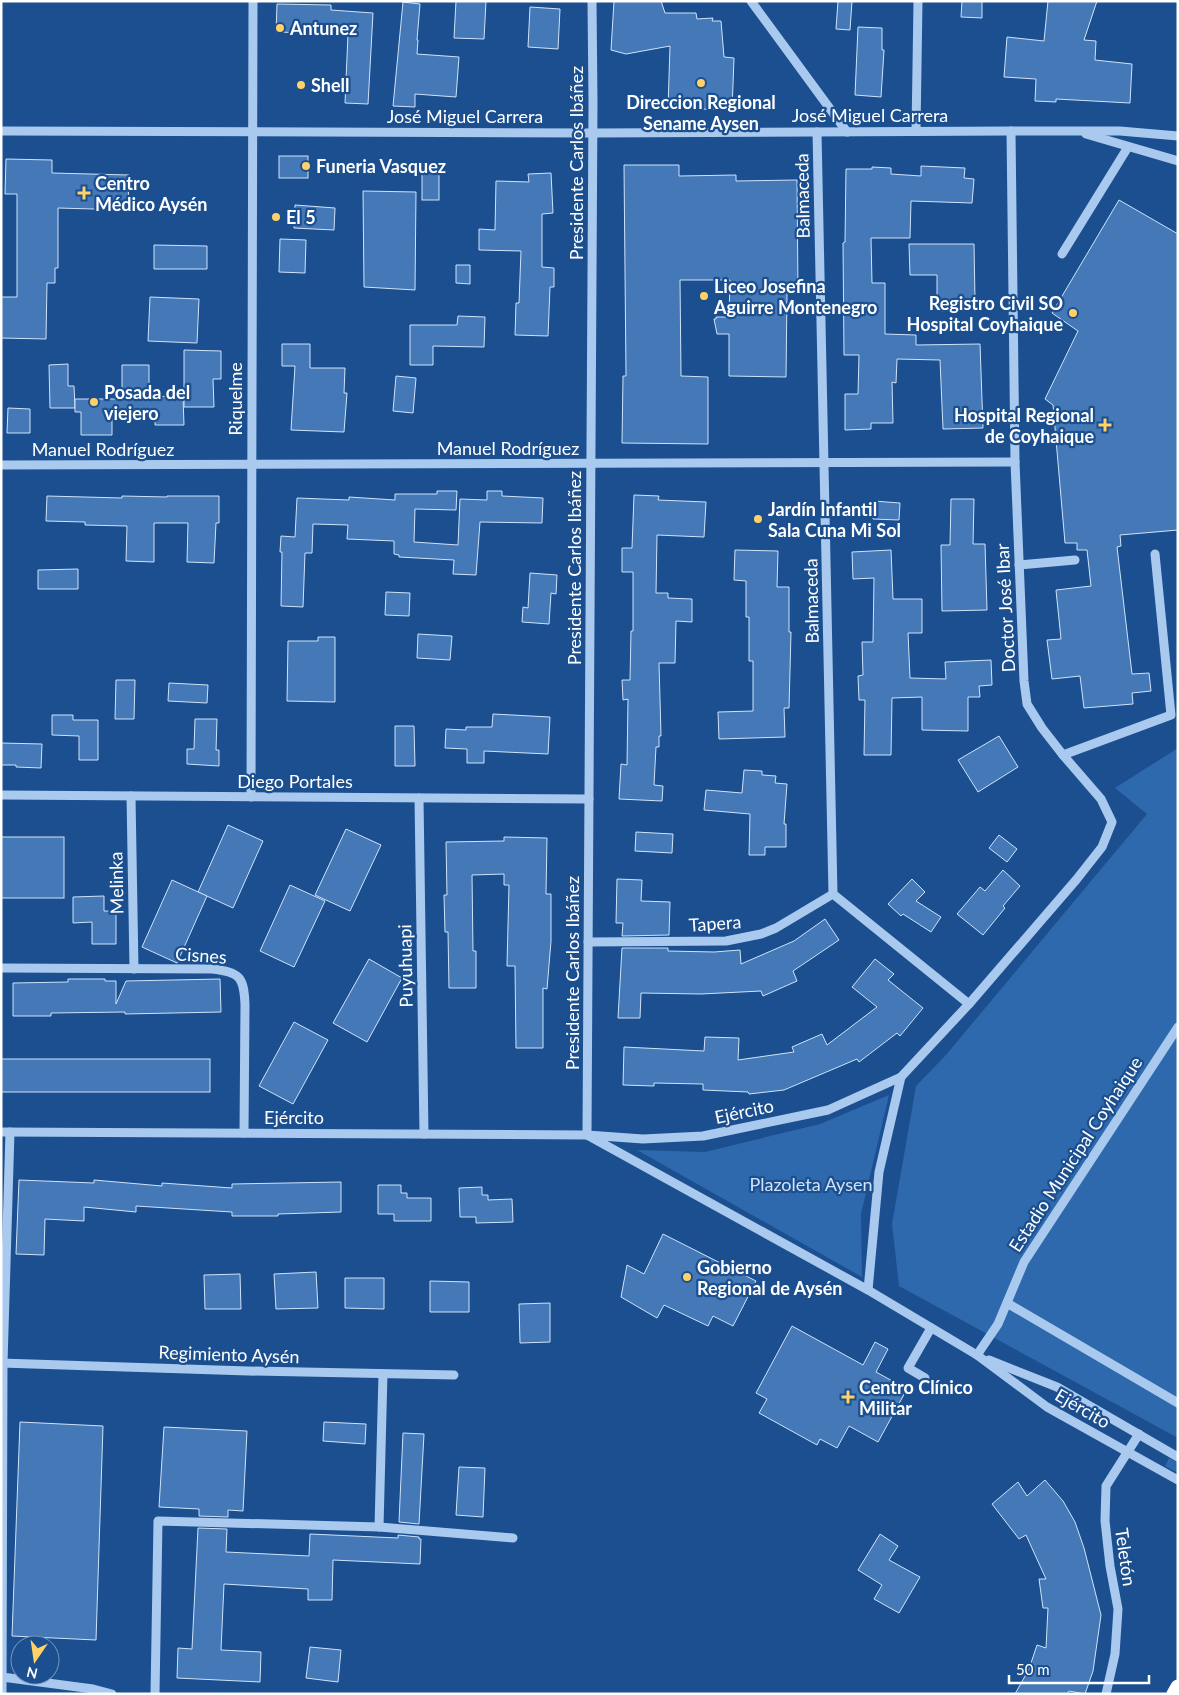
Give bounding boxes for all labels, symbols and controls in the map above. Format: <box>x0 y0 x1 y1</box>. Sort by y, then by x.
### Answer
place label: Antunez <box>289 17 357 39</box>
marker: Antunez <box>274 22 286 34</box>
street label: Presidente Carlos Ibáñez <box>565 66 587 260</box>
place label: Shell <box>311 74 349 96</box>
marker: Direccion Regional Sename Aysen <box>695 77 707 89</box>
marker: Shell <box>295 79 307 91</box>
place label: Direccion Regional Sename Aysen <box>626 91 776 134</box>
street label: José Miguel Carrera <box>792 104 948 126</box>
street label: José Miguel Carrera <box>387 105 543 127</box>
street label: Balmaceda <box>790 153 814 239</box>
place label: Funeria Vasquez <box>316 155 446 177</box>
marker: Funeria Vasquez <box>300 160 312 172</box>
place label: Centro Médico Aysén <box>95 172 207 215</box>
marker: Centro Médico Aysén <box>77 186 91 200</box>
place label: El 5 <box>286 206 316 228</box>
marker: El 5 <box>270 211 282 223</box>
place label: Liceo Josefina Aguirre Montenegro <box>713 275 877 318</box>
marker: Liceo Josefina Aguirre Montenegro <box>698 290 710 302</box>
place label: Registro Civil SO Hospital Coyhaique <box>907 292 1063 335</box>
marker: Registro Civil SO Hospital Coyhaique <box>1067 307 1079 319</box>
street label: Riquelme <box>224 362 246 436</box>
place label: Posada del viejero <box>104 381 190 424</box>
marker: Posada del viejero <box>88 396 100 408</box>
place label: Hospital Regional de Coyhaique <box>954 404 1094 447</box>
marker: Hospital Regional de Coyhaique <box>1098 418 1112 432</box>
street label: Manuel Rodríguez <box>437 437 579 459</box>
street label: Manuel Rodríguez <box>32 438 174 460</box>
street label: Presidente Carlos Ibáñez <box>563 471 585 665</box>
place label: Jardín Infantil Sala Cuna Mi Sol <box>768 498 901 541</box>
marker: Jardín Infantil Sala Cuna Mi Sol <box>752 513 764 525</box>
street label: Doctor José Ibar <box>991 543 1019 673</box>
street label: Balmaceda <box>799 558 823 644</box>
street label: Diego Portales <box>237 770 353 792</box>
street label: Melinka <box>104 851 128 915</box>
street label: Presidente Carlos Ibáñez <box>561 876 583 1070</box>
street label: Tapera <box>688 910 742 936</box>
street label: Puyuhuapi <box>393 924 417 1008</box>
street label: Cisnes <box>175 942 228 968</box>
street label: Estadio Municipal Coyhaique <box>1004 1052 1146 1256</box>
street label: Ejército <box>712 1094 776 1128</box>
street label: Ejército <box>264 1106 324 1128</box>
park label: Plazoleta Aysen <box>749 1173 873 1195</box>
place label: Gobierno Regional de Aysén <box>697 1256 842 1299</box>
marker: Gobierno Regional de Aysén <box>681 1271 693 1283</box>
street label: Regimiento Aysén <box>158 1341 300 1367</box>
place label: Centro Clínico Militar <box>859 1376 973 1419</box>
street label: Ejército <box>1052 1384 1114 1432</box>
marker: Centro Clínico Militar <box>841 1390 855 1404</box>
street label: Teletón <box>1111 1527 1141 1587</box>
north arrow <box>10 1635 60 1685</box>
scale bar <box>1009 1652 1149 1684</box>
text: 50 m <box>1016 1660 1050 1678</box>
text: N <box>25 1664 39 1683</box>

